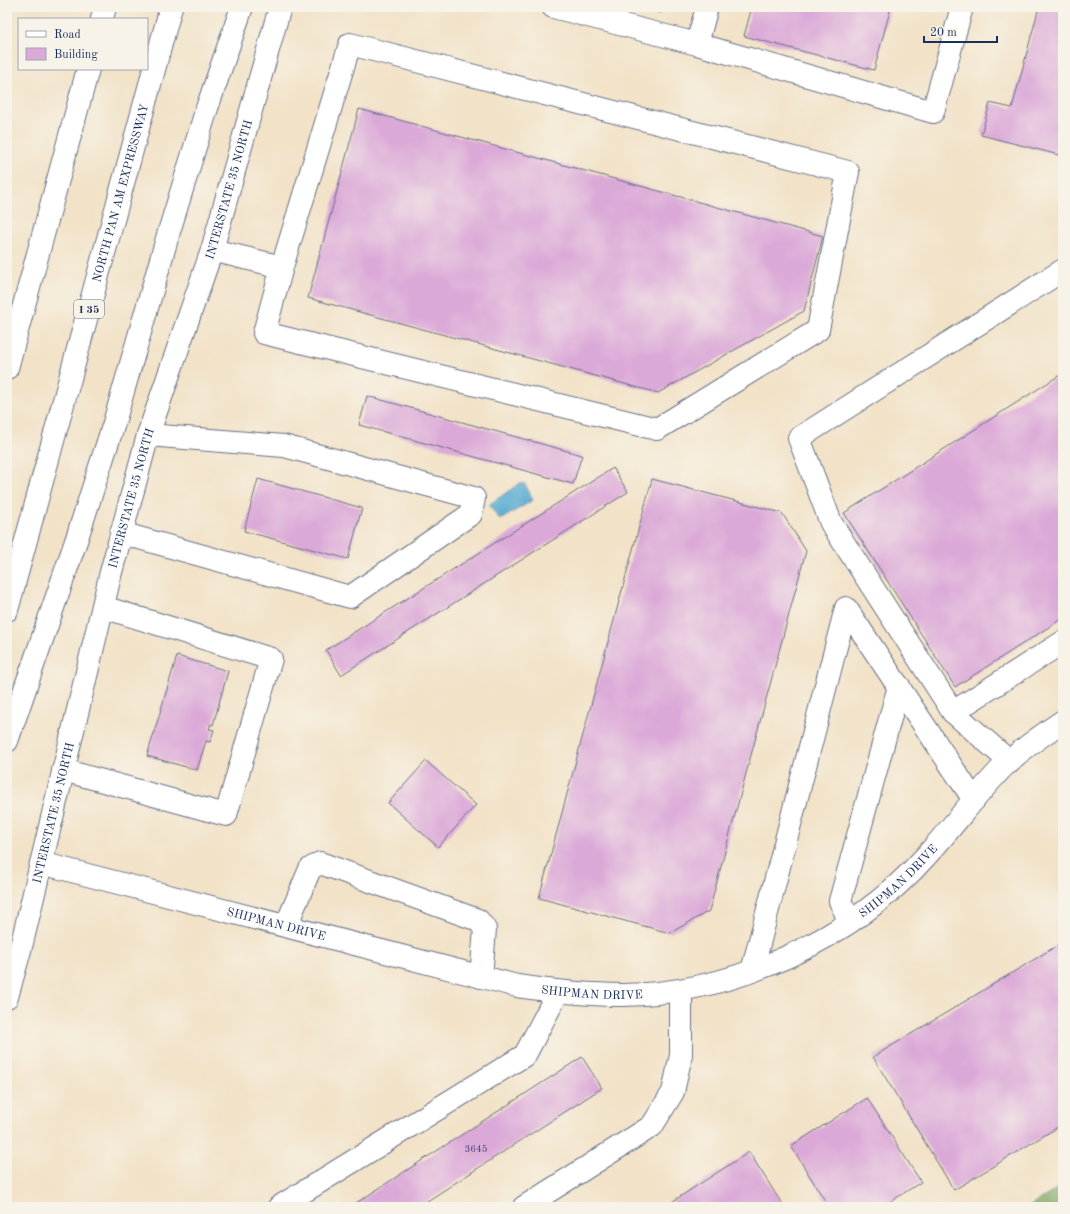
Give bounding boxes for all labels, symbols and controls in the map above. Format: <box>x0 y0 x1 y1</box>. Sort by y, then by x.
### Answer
legend <box>18 18 148 70</box>
scale bar <box>924 18 997 44</box>
text: 20 m <box>930 27 957 39</box>
text: Road <box>54 29 81 41</box>
text: Building <box>54 49 98 61</box>
street label: NORTH PAN AM EXPRESSWAY <box>91 103 151 284</box>
street label: INTERSTATE 35 NORTH <box>204 119 255 261</box>
road number: I 35 <box>74 300 104 318</box>
street label: INTERSTATE 35 NORTH <box>107 427 157 570</box>
street label: INTERSTATE 35 NORTH <box>32 741 77 885</box>
street label: SHIPMAN DRIVE <box>857 843 940 920</box>
street label: SHIPMAN DRIVE <box>225 906 327 943</box>
street label: SHIPMAN DRIVE <box>540 984 643 1002</box>
house number: 3645 <box>464 1144 488 1154</box>

